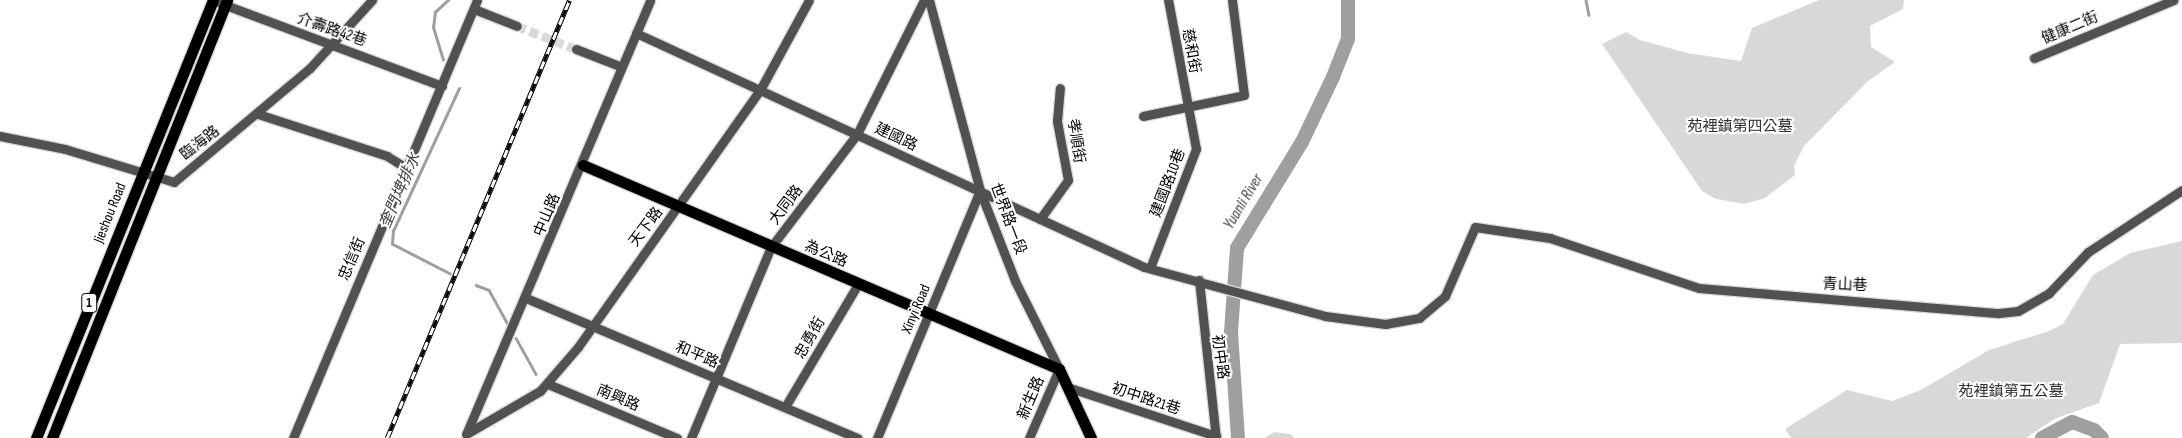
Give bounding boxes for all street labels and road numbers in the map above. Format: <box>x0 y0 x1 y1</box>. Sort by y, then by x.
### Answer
street label: 健康二街 <box>2039 8 2101 48</box>
street label: 介壽路42巷 <box>295 10 369 50</box>
street label: 慈和街 <box>1178 27 1204 75</box>
street label: 孝順街 <box>1064 117 1088 165</box>
street label: 建國路 <box>872 119 920 155</box>
street label: 臨海路 <box>177 122 223 164</box>
street label: 建國路10巷 <box>1147 146 1189 220</box>
street label: Jieshou Road <box>90 180 130 246</box>
street label: 世界路一段 <box>986 181 1030 257</box>
street label: 大同路 <box>765 182 807 228</box>
street label: 中山路 <box>530 191 564 239</box>
street label: 天下路 <box>625 204 667 250</box>
street label: 忠信街 <box>335 235 369 283</box>
street label: 為公路 <box>802 237 850 271</box>
street label: 青山巷 <box>1822 275 1868 295</box>
street label: Xinyi Road <box>898 282 934 336</box>
road number: 1 <box>80 292 98 314</box>
street label: 忠勇街 <box>791 314 829 362</box>
street label: 初中路 <box>1208 333 1232 381</box>
street label: 和平路 <box>673 338 721 372</box>
street label: 新生路 <box>1014 374 1048 422</box>
street label: 初中路21巷 <box>1109 379 1183 419</box>
street label: 南興路 <box>594 381 642 415</box>

